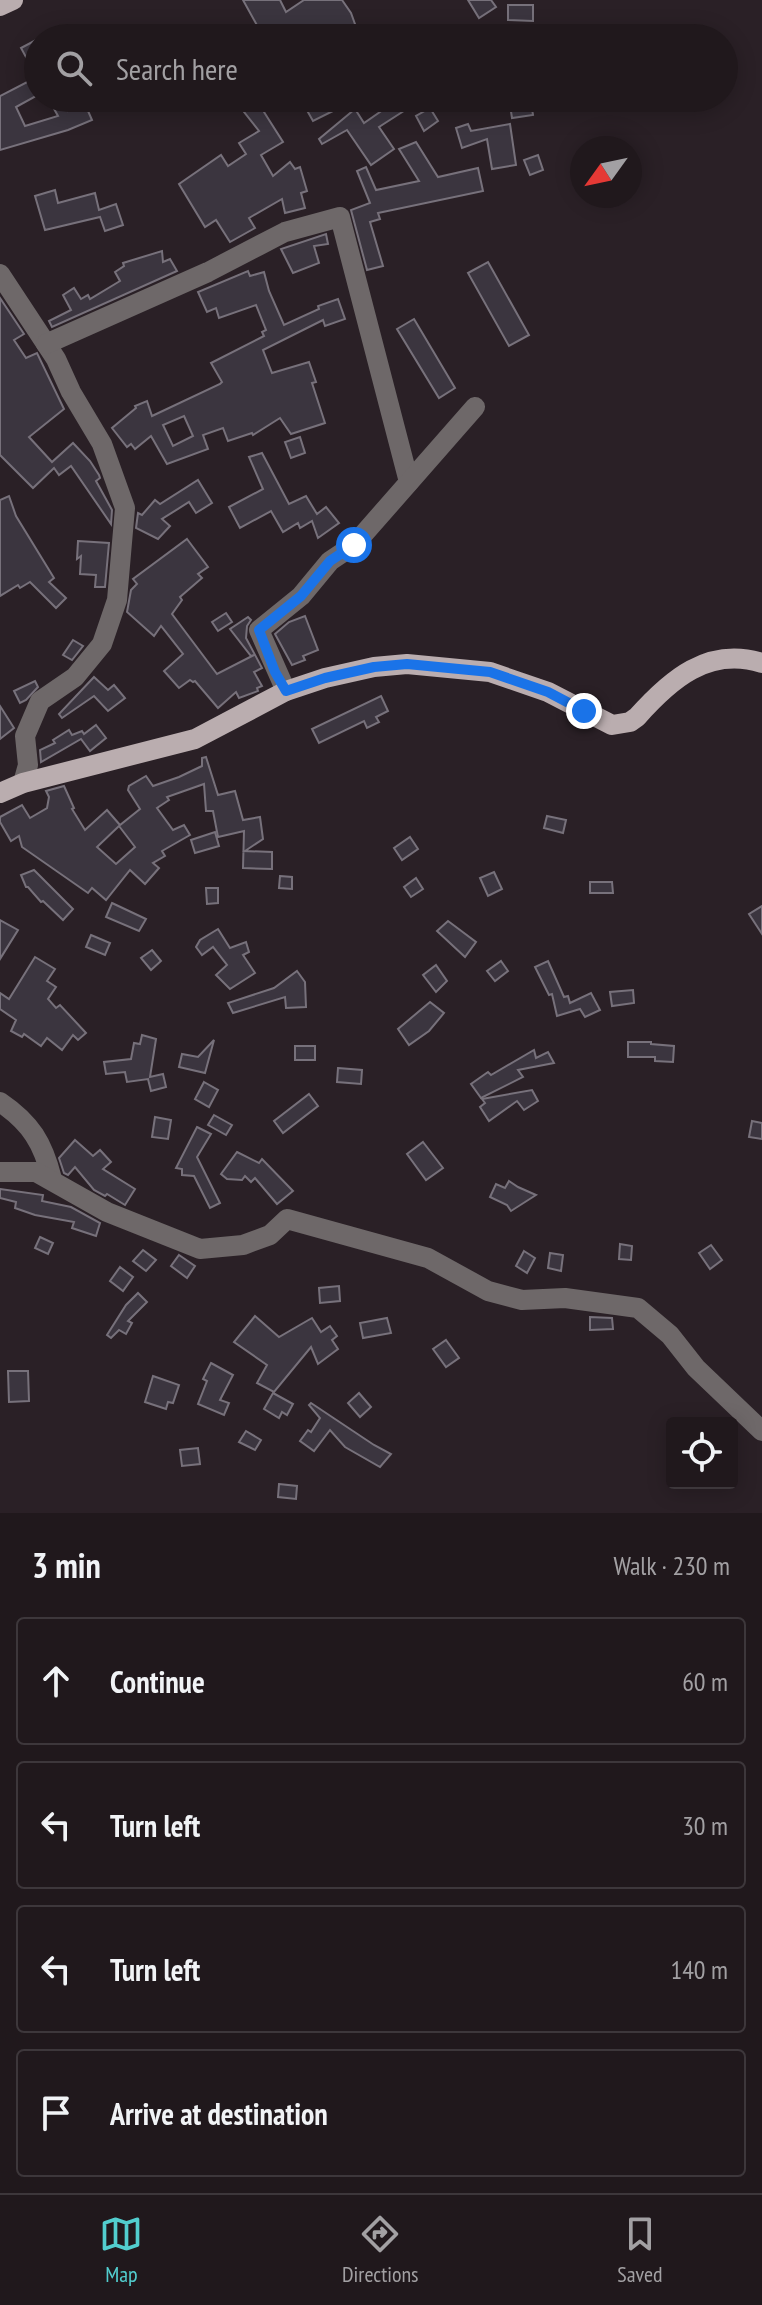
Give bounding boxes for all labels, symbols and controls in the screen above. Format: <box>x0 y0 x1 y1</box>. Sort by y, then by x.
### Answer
search box <box>24 24 738 112</box>
icon: search <box>52 46 96 90</box>
text: Search here <box>116 49 238 88</box>
north arrow <box>570 136 642 208</box>
route start <box>336 527 372 563</box>
route end <box>566 693 602 729</box>
map controls <box>666 1417 738 1489</box>
button: locate <box>666 1417 738 1489</box>
text: 3 min <box>32 1543 101 1587</box>
text: Walk · 230 m <box>613 1549 730 1582</box>
icon: ahead <box>34 1659 78 1703</box>
text: Continue <box>110 1662 205 1701</box>
text: 60 m <box>682 1665 728 1698</box>
icon: left <box>34 1803 78 1847</box>
text: Turn left <box>110 1806 200 1845</box>
text: 30 m <box>682 1809 728 1842</box>
icon: left <box>34 1947 78 1991</box>
text: Turn left <box>110 1950 200 1989</box>
text: 140 m <box>670 1953 728 1986</box>
icon: arrive <box>34 2091 78 2135</box>
text: Arrive at destination <box>110 2094 328 2133</box>
tab: Map <box>99 2212 143 2288</box>
tab: Directions <box>342 2212 419 2288</box>
tab: Saved <box>617 2212 663 2288</box>

